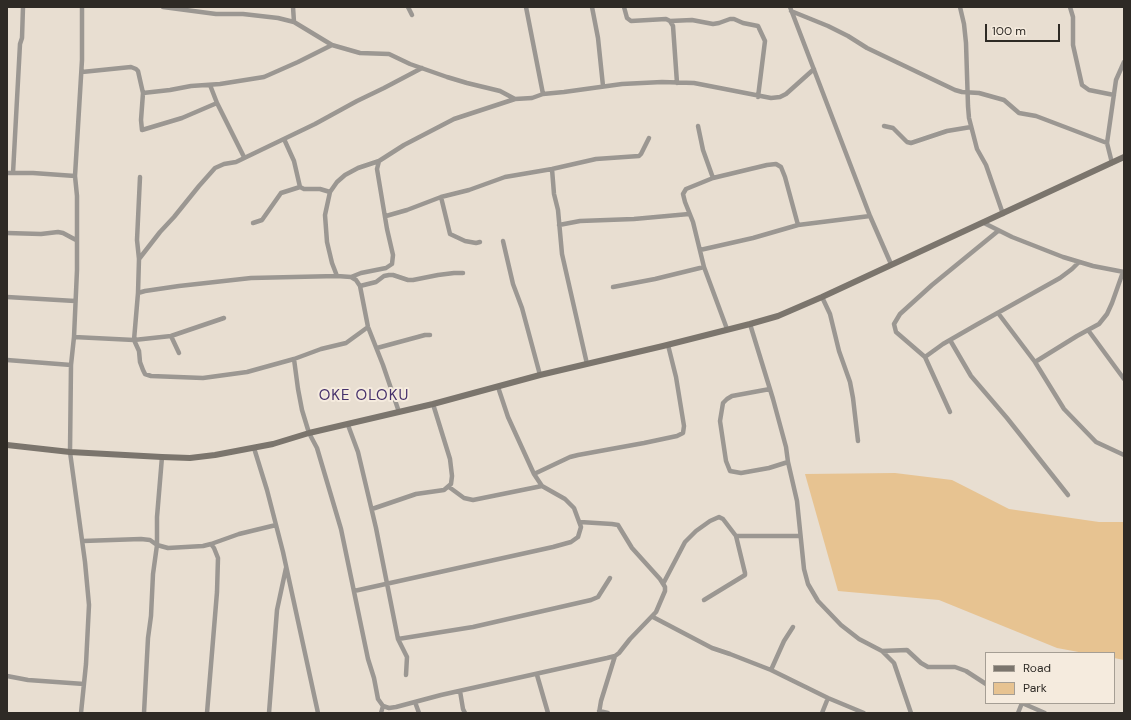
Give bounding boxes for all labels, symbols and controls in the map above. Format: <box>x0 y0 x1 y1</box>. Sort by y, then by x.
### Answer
scale bar <box>987 16 1062 42</box>
text: 100 m <box>992 23 1026 39</box>
district label: OKE OLOKU <box>319 387 409 405</box>
legend <box>985 652 1115 704</box>
text: Road <box>1023 660 1051 676</box>
text: Park <box>1023 680 1047 696</box>

